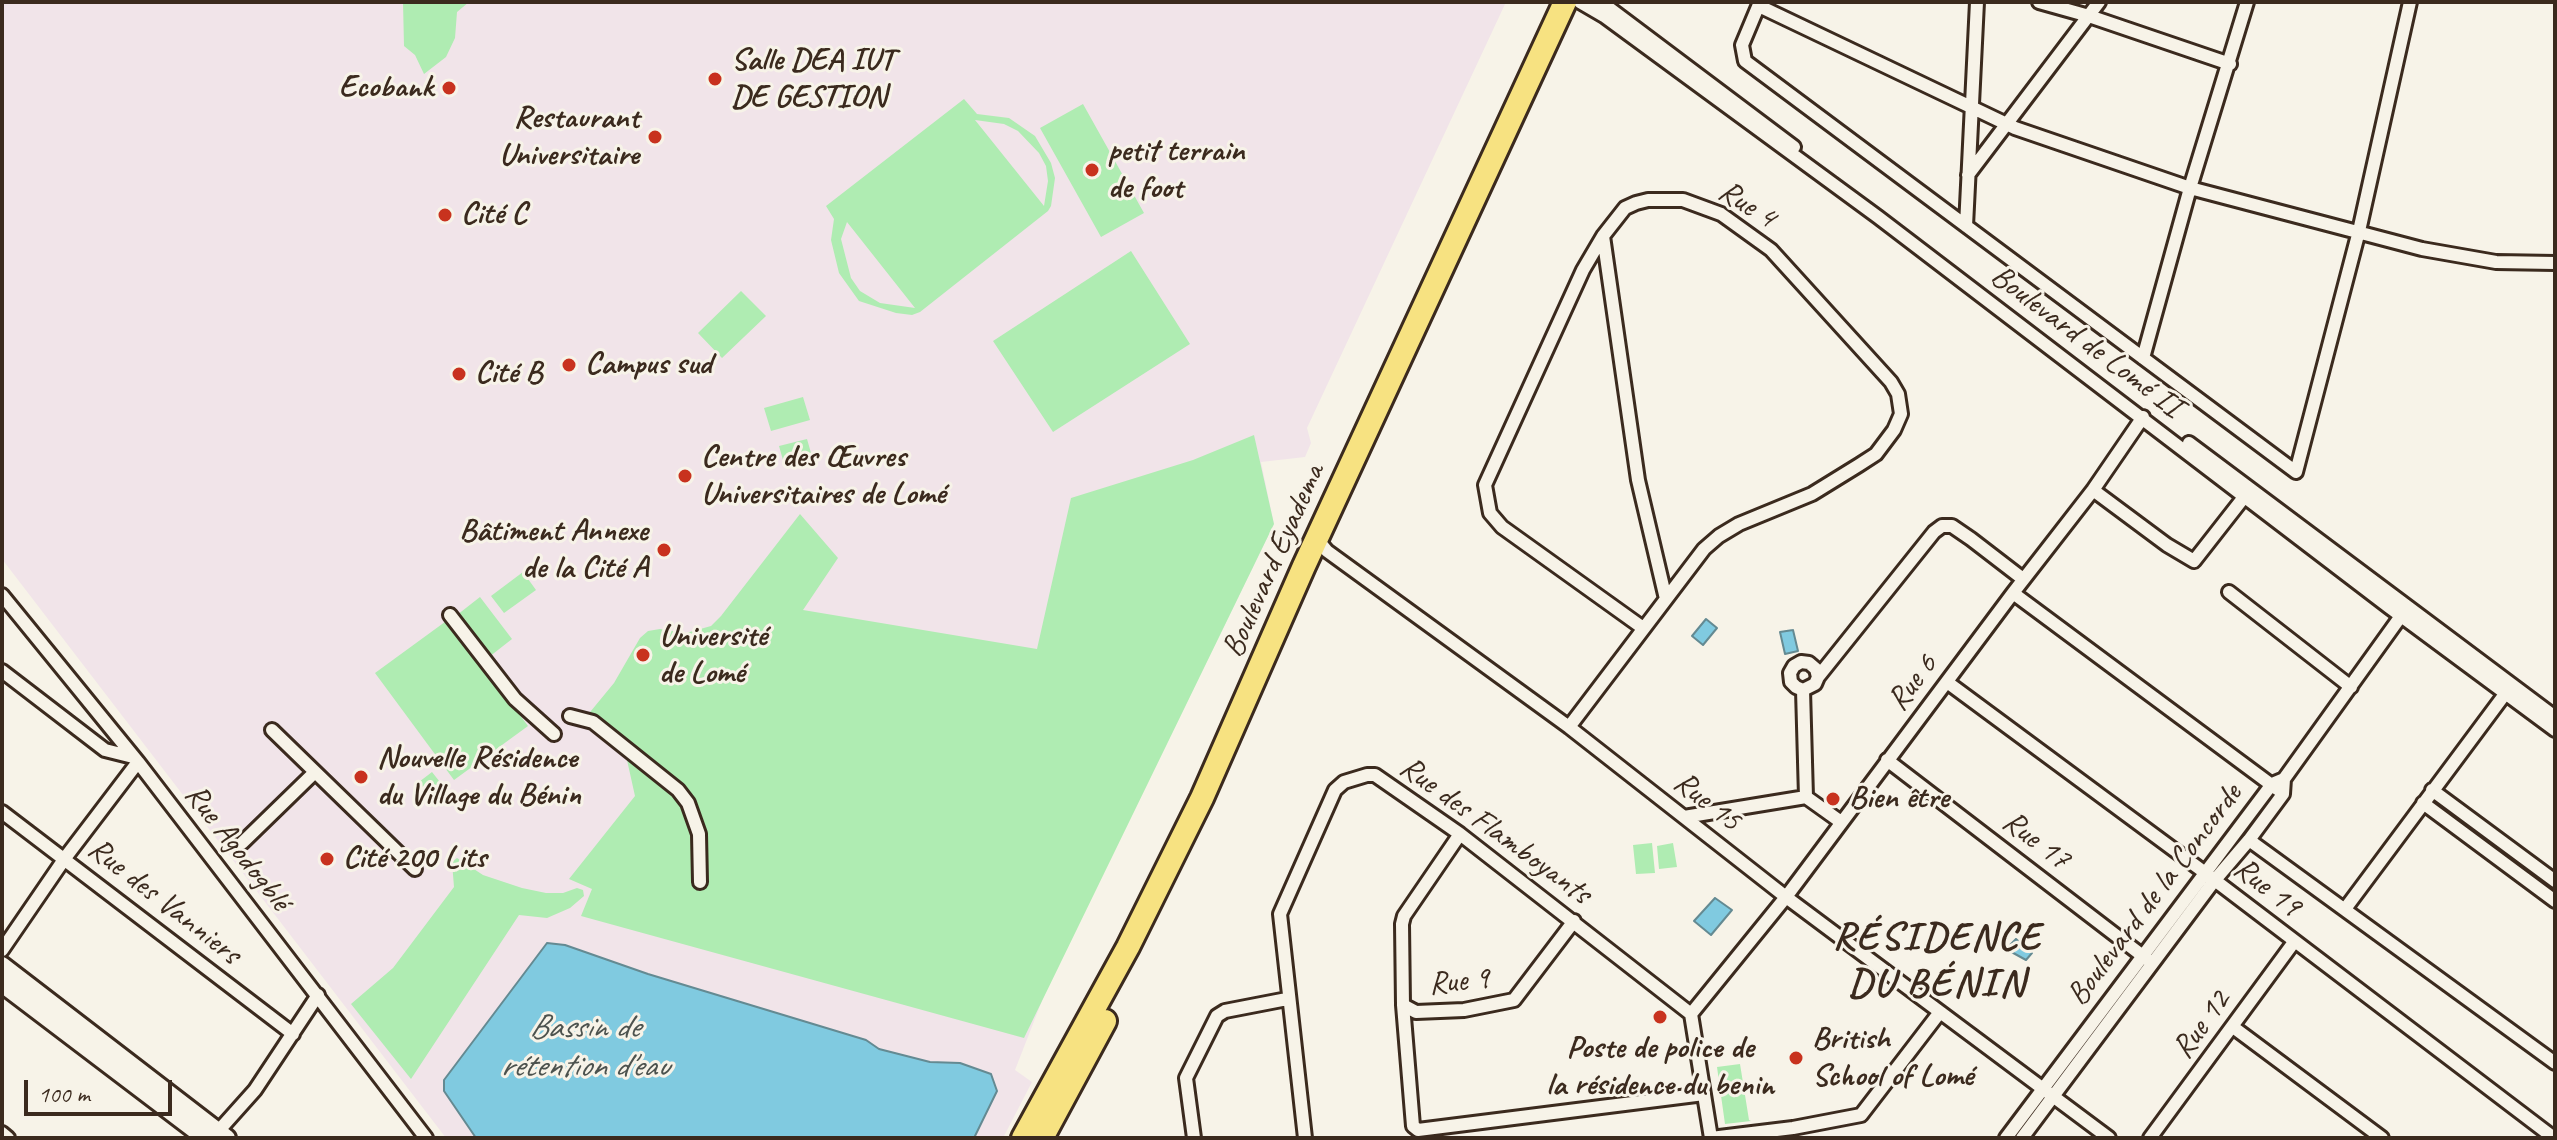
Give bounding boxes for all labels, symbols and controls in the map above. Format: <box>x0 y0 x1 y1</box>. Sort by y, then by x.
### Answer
place label: Salle DEA IUT DE GESTION <box>731 42 894 117</box>
place label: Ecobank <box>339 69 433 107</box>
marker: Salle DEA IUT DE GESTION <box>706 70 724 88</box>
marker: Ecobank <box>440 79 458 97</box>
place label: Restaurant Universitaire <box>499 100 639 175</box>
marker: Restaurant Universitaire <box>646 128 664 146</box>
place label: petit terrain de foot <box>1108 133 1244 208</box>
marker: petit terrain de foot <box>1083 161 1101 179</box>
street label: Rue 4 <box>1711 173 1783 237</box>
place label: Cité C <box>461 196 527 234</box>
marker: Cité C <box>436 206 454 224</box>
street label: Boulevard de Lomé II <box>1983 257 2189 427</box>
place label: Campus sud <box>585 346 712 384</box>
place label: Cité B <box>475 355 542 393</box>
marker: Campus sud <box>560 356 578 374</box>
marker: Cité B <box>450 365 468 383</box>
place label: Centre des Œuvres Universitaires de Lomé <box>701 439 945 514</box>
street label: Boulevard Eyadema <box>1214 459 1334 663</box>
marker: Centre des Œuvres Universitaires de Lomé <box>676 467 694 485</box>
place label: Bâtiment Annexe de la Cité A <box>459 513 648 588</box>
marker: Bâtiment Annexe de la Cité A <box>655 541 673 559</box>
place label: Université de Lomé <box>659 618 767 693</box>
marker: Université de Lomé <box>634 646 652 664</box>
street label: Rue 6 <box>1879 647 1947 719</box>
place label: Nouvelle Résidence du Village du Bénin <box>377 740 581 815</box>
street label: Rue des Flamboyants <box>1392 749 1598 913</box>
street label: Rue 15 <box>1666 764 1748 840</box>
marker: Nouvelle Résidence du Village du Bénin <box>352 768 370 786</box>
street label: Rue Agodogblé <box>176 777 298 919</box>
street label: Boulevard de la Concorde <box>2059 777 2251 1013</box>
place label: Bien être <box>1849 780 1949 818</box>
marker: Bien être <box>1824 790 1842 808</box>
street label: Rue 17 <box>1994 803 2078 879</box>
street label: Rue des Vanniers <box>80 830 248 974</box>
place label: Cité 200 Lits <box>343 840 486 878</box>
marker: Cité 200 Lits <box>318 850 336 868</box>
street label: Rue 19 <box>2226 850 2308 926</box>
district label: RÉSIDENCE DU BÉNIN <box>1834 915 2040 1009</box>
street label: Rue 9 <box>1427 960 1491 1004</box>
street label: Rue 12 <box>2164 983 2240 1067</box>
water label: Bassin de rétention d'eau <box>500 1008 668 1088</box>
marker: Poste de police de la résidence du benin <box>1651 1008 1669 1026</box>
place label: British School of Lomé <box>1812 1021 1973 1096</box>
place label: Poste de police de la résidence du benin <box>1546 1030 1774 1105</box>
marker: British School of Lomé <box>1787 1049 1805 1067</box>
scale bar <box>28 1064 176 1114</box>
text: 100 m <box>38 1079 90 1109</box>

